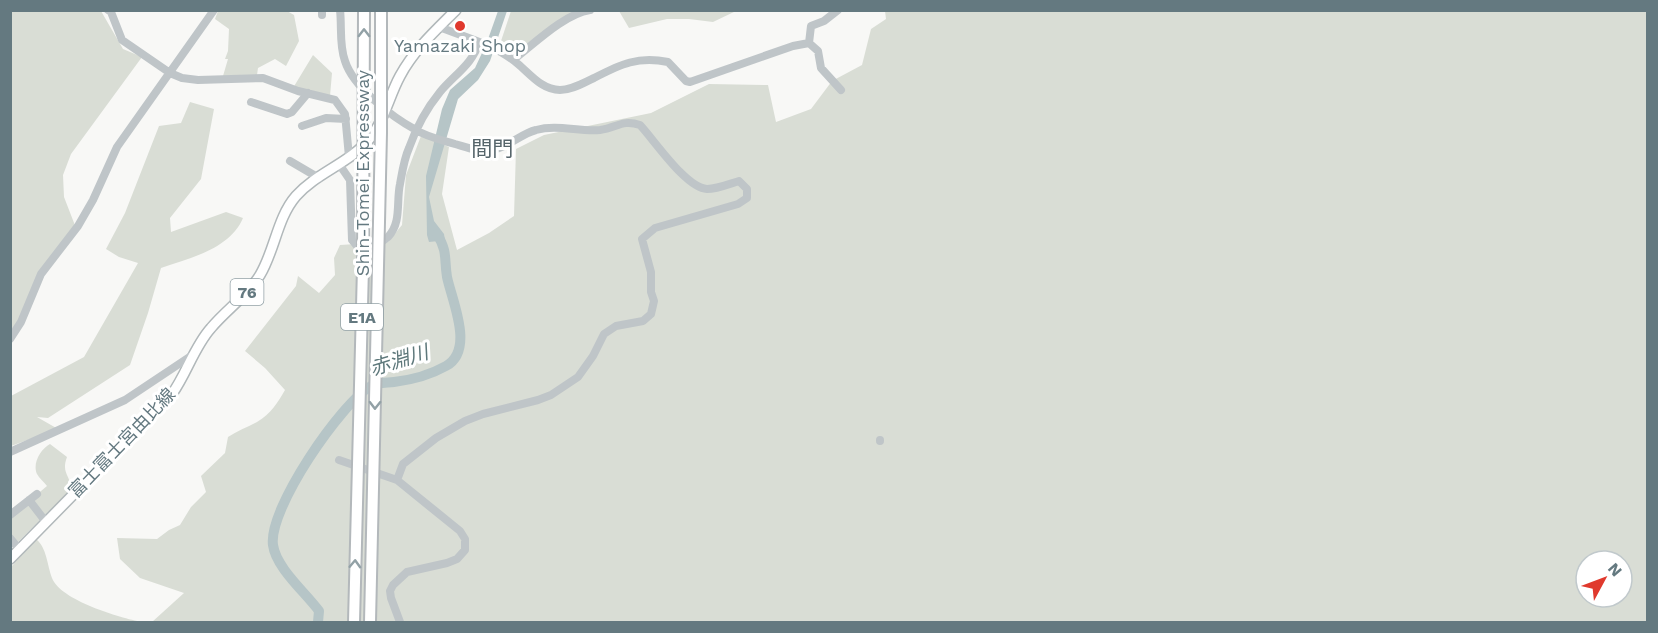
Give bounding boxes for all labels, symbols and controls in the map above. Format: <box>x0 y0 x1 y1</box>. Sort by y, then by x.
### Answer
marker: Yamazaki Shop <box>453 19 467 33</box>
one-way arrow <box>358 29 370 38</box>
place label: Yamazaki Shop <box>394 35 526 56</box>
street label: Shin-Tomei Expressway <box>352 69 373 276</box>
district label: 間門 <box>471 136 513 161</box>
road number: 76 <box>230 279 264 305</box>
road number: E1A <box>341 304 383 330</box>
water label: 赤淵川 <box>367 339 433 380</box>
street label: 富士富士宮由比線 <box>64 384 179 502</box>
one-way arrow <box>369 400 381 409</box>
north arrow <box>1574 549 1634 609</box>
text: N <box>1604 559 1626 580</box>
one-way arrow <box>349 560 362 569</box>

